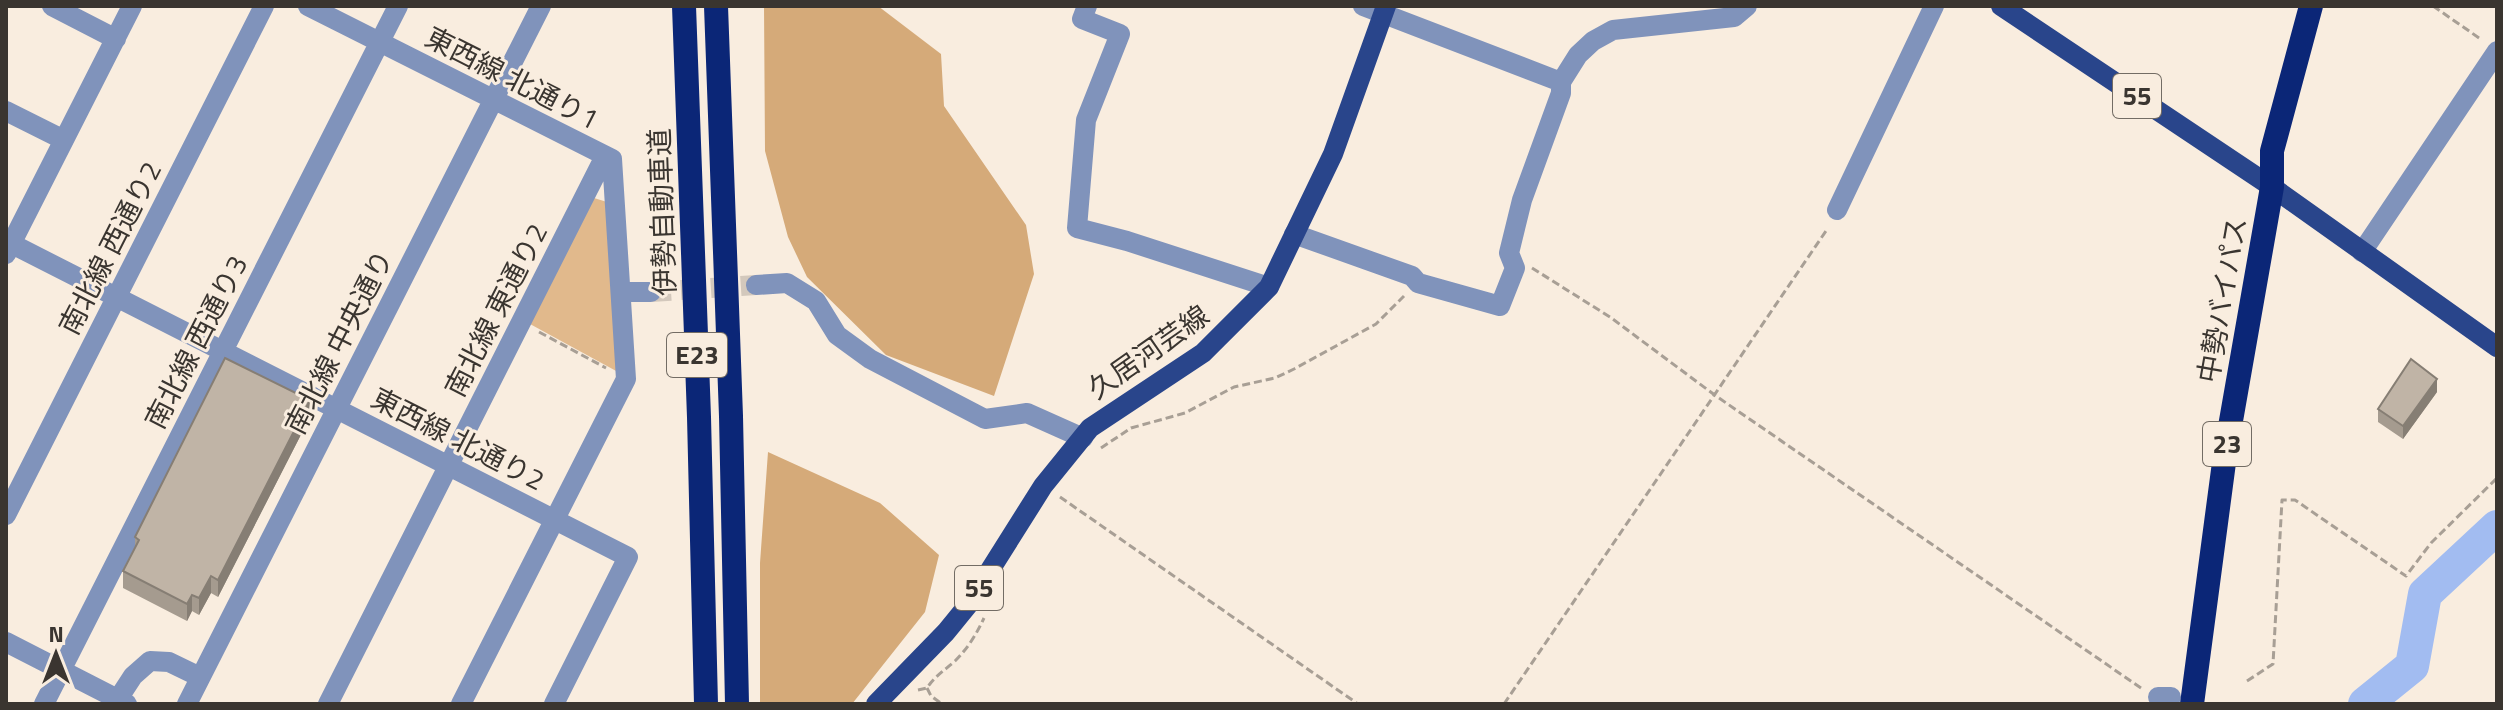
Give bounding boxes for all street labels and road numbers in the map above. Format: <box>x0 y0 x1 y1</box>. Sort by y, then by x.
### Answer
street label: 東西線 北通り1 <box>418 15 607 140</box>
road number: 55 <box>2113 74 2161 118</box>
street label: 伊勢自動車道 <box>637 127 686 297</box>
street label: 南北線 西通り2 <box>47 153 172 342</box>
street label: 中勢バイパス <box>2186 214 2257 386</box>
street label: 南北線 東通り2 <box>433 215 558 404</box>
street label: 南北線 中央通り <box>274 242 404 442</box>
street label: 南北線 西通り3 <box>133 247 258 436</box>
street label: 久居河芸線 <box>1078 294 1217 409</box>
road number: E23 <box>667 333 727 377</box>
street label: 東西線 北通り2 <box>364 376 553 501</box>
road number: 23 <box>2203 422 2251 466</box>
road number: 55 <box>955 566 1003 610</box>

